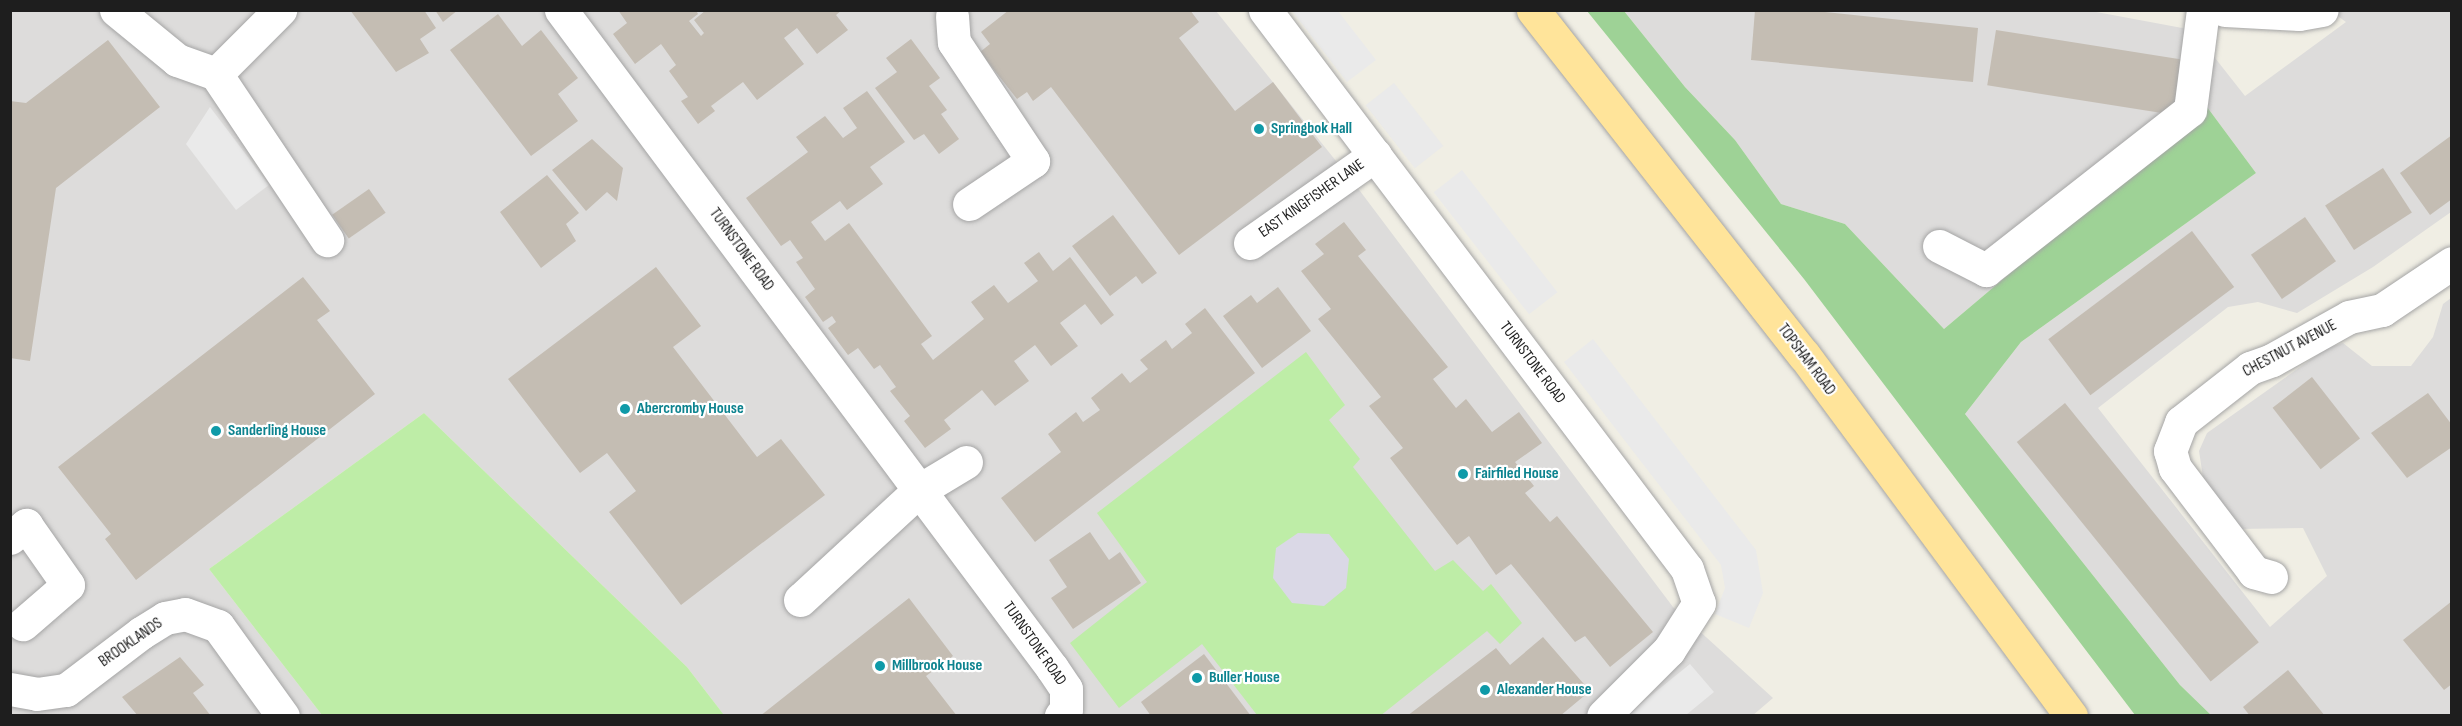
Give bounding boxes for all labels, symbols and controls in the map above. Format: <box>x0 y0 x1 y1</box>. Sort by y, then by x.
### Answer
place label: Springbok Hall <box>1271 119 1352 139</box>
marker: Springbok Hall <box>1252 122 1266 136</box>
street label: EAST KINGFISHER LANE <box>1256 155 1368 243</box>
street label: TURNSTONE ROAD <box>704 205 778 295</box>
street label: CHESTNUT AVENUE <box>2240 316 2340 382</box>
street label: TURNSTONE ROAD <box>1495 318 1569 408</box>
street label: TOPSHAM ROAD <box>1773 320 1839 400</box>
place label: Abercromby House <box>637 399 744 419</box>
marker: Abercromby House <box>618 402 632 416</box>
place label: Sanderling House <box>228 421 326 441</box>
marker: Sanderling House <box>209 424 223 438</box>
place label: Fairfiled House <box>1475 464 1559 484</box>
marker: Fairfiled House <box>1456 467 1470 481</box>
street label: TURNSTONE ROAD <box>998 598 1070 690</box>
street label: BROOKLANDS <box>96 614 166 672</box>
place label: Millbrook House <box>892 656 982 676</box>
marker: Millbrook House <box>873 659 887 673</box>
place label: Buller House <box>1209 668 1280 688</box>
marker: Buller House <box>1190 671 1204 685</box>
place label: Alexander House <box>1497 680 1592 700</box>
marker: Alexander House <box>1478 683 1492 697</box>

